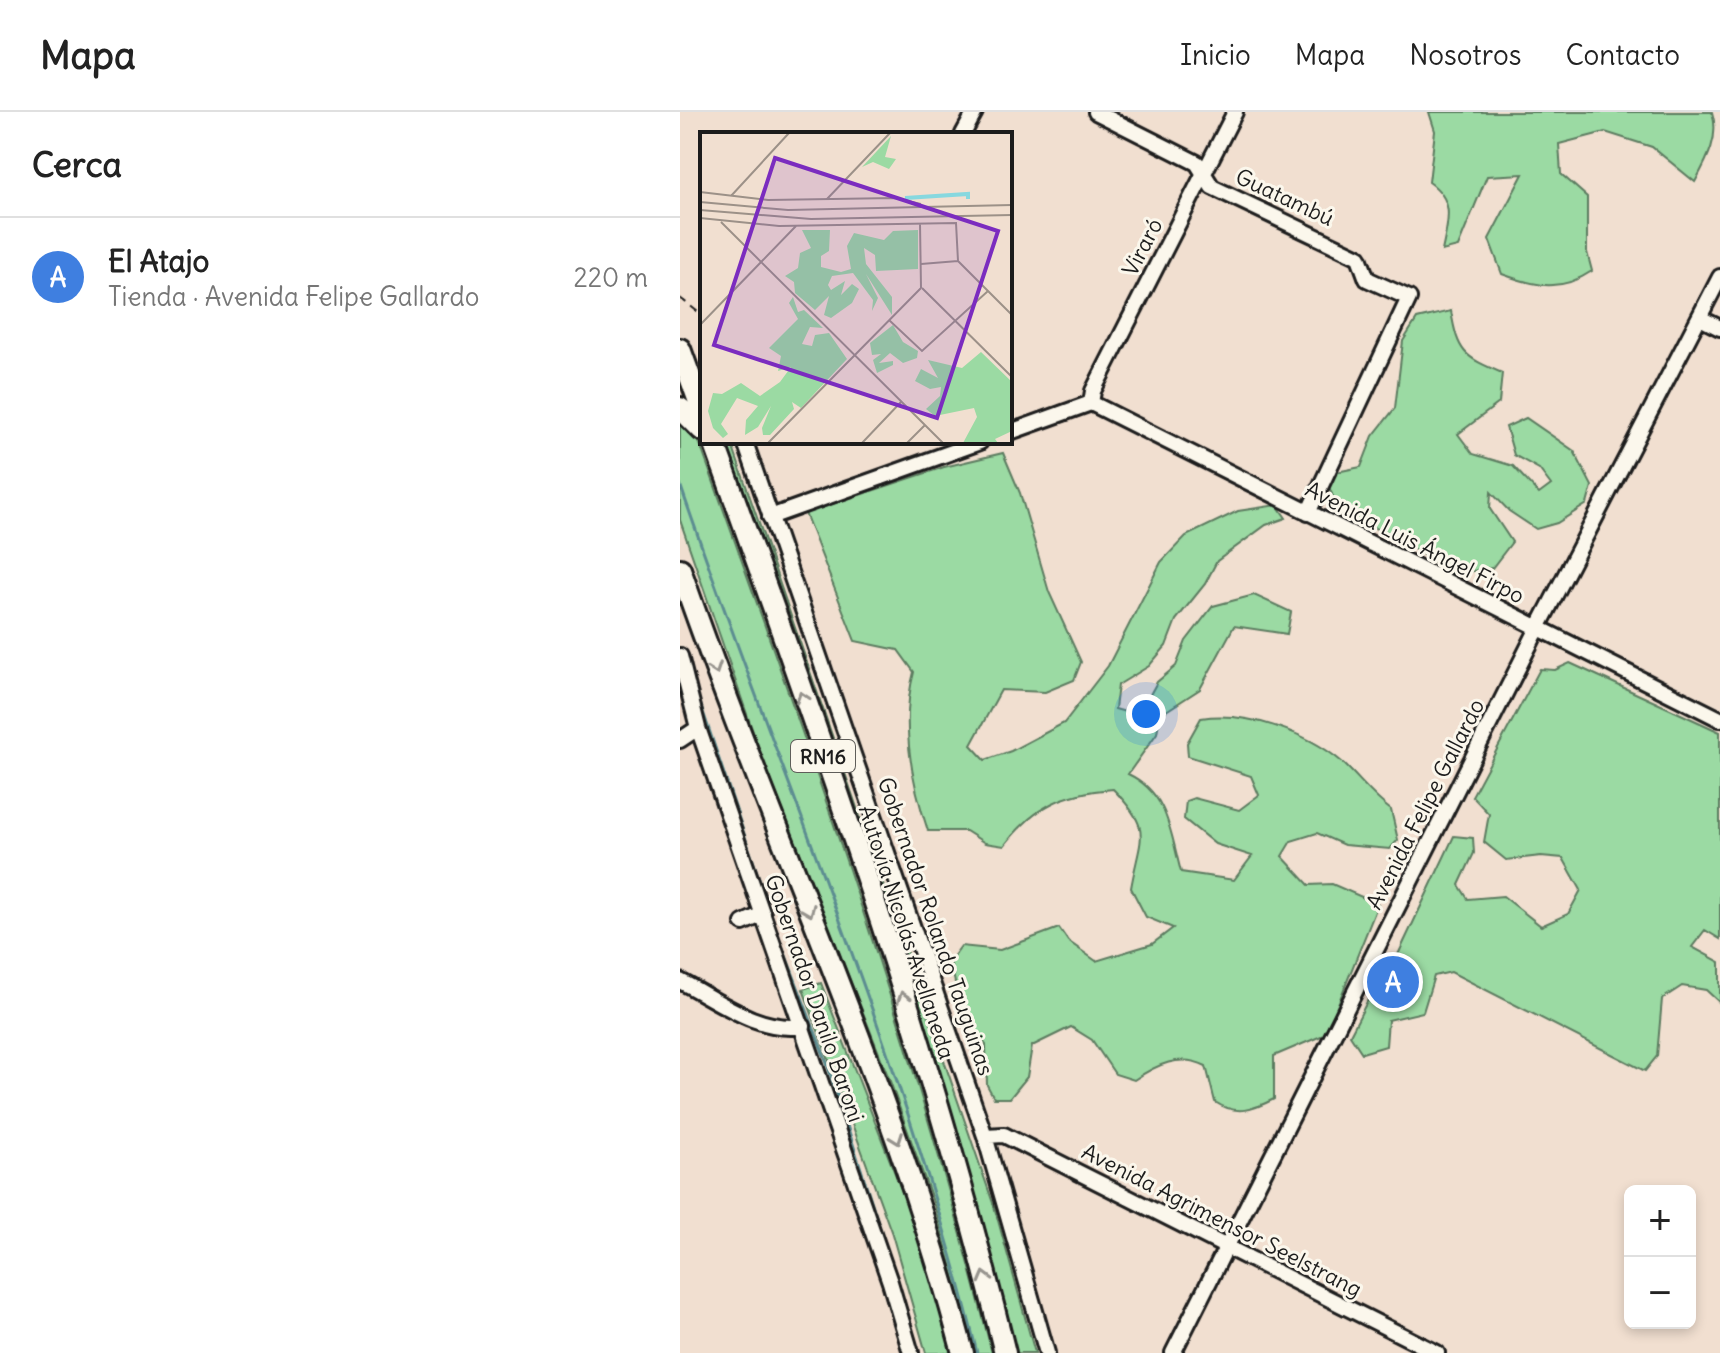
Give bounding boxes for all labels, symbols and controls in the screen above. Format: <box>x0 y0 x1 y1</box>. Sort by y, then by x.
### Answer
text: Mapa <box>40 32 136 79</box>
text: Inicio <box>1180 37 1251 73</box>
text: Mapa <box>1295 37 1365 73</box>
text: Nosotros <box>1409 37 1521 73</box>
text: Contacto <box>1565 37 1680 73</box>
inset map <box>700 132 1012 444</box>
text: Cerca <box>32 143 122 186</box>
street label: Guatambú <box>1231 162 1339 232</box>
street label: Viraró <box>1116 213 1168 281</box>
text: El Atajo <box>108 242 209 280</box>
text: A <box>50 261 66 294</box>
text: 220 m <box>573 261 648 294</box>
text: Tienda · Avenida Felipe Gallardo <box>108 280 479 313</box>
street label: Avenida Luis Ángel Firpo <box>1301 475 1529 609</box>
one-way arrow <box>705 661 721 675</box>
one-way arrow <box>796 691 812 705</box>
your location <box>1126 694 1166 734</box>
street label: Avenida Felipe Gallardo <box>1360 694 1490 914</box>
road number: RN16 <box>791 740 855 772</box>
street label: Gobernador Rolando Tauguinas <box>872 773 1000 1079</box>
street label: Autovía Nicolás Avellaneda <box>853 802 961 1062</box>
street label: Gobernador Danilo Baroni <box>759 870 871 1126</box>
one-way arrow <box>799 903 816 917</box>
pin: A <box>1367 952 1419 1012</box>
one-way arrow <box>897 990 913 1004</box>
one-way arrow <box>888 1131 904 1145</box>
street label: Avenida Agrimensor Seelstrang <box>1077 1137 1367 1303</box>
map controls <box>1624 1185 1696 1329</box>
button: + <box>1624 1185 1696 1257</box>
button: − <box>1624 1257 1696 1329</box>
one-way arrow <box>978 1271 995 1285</box>

